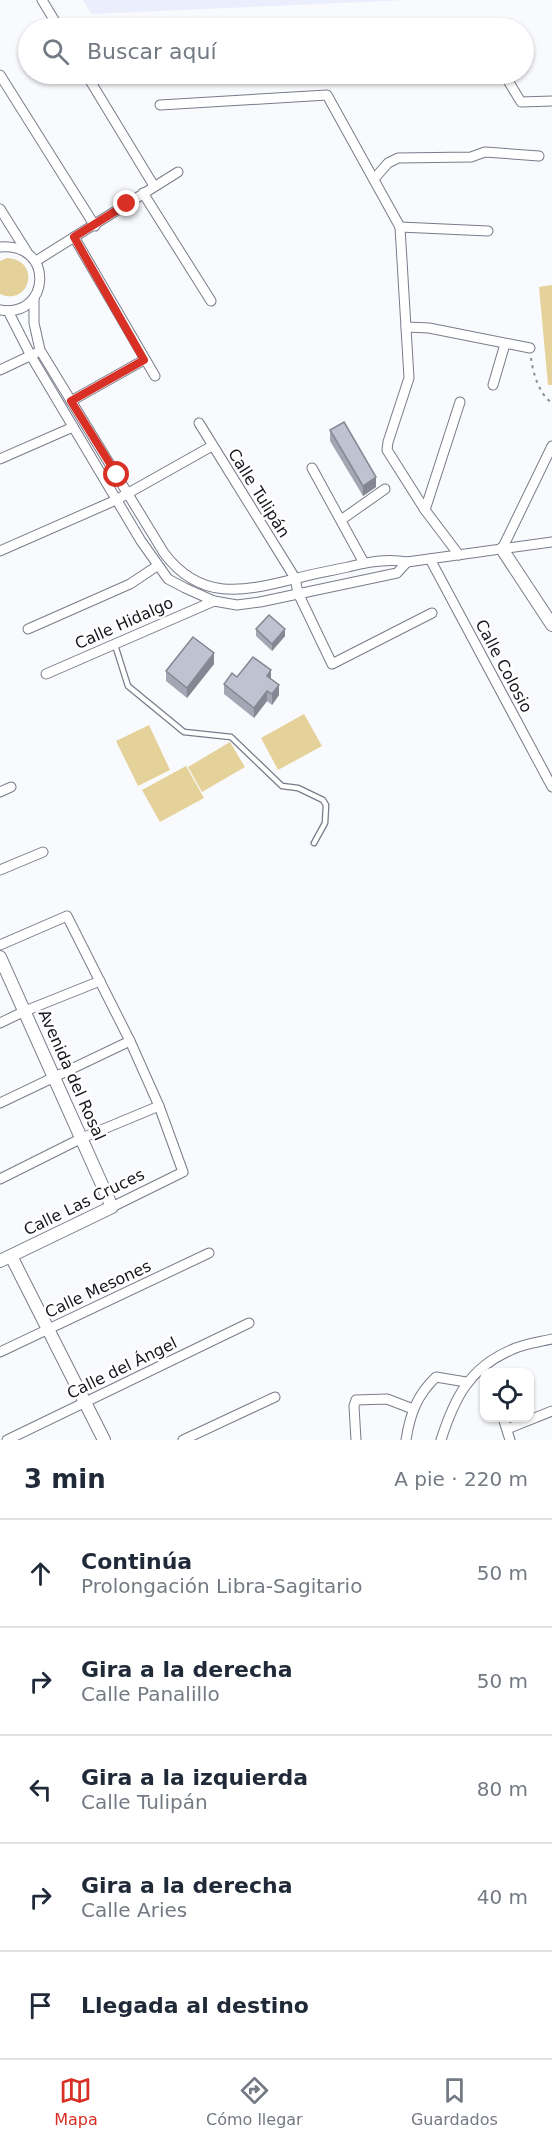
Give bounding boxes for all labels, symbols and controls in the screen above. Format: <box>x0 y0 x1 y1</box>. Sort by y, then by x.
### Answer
search box <box>18 18 534 84</box>
icon: search <box>39 35 72 68</box>
text: Buscar aquí <box>87 39 217 64</box>
route end <box>113 190 139 216</box>
street label: Calle Tulipán <box>224 445 294 541</box>
route start <box>103 461 129 487</box>
street label: Calle Hidalgo <box>72 593 176 653</box>
street label: Calle Colosio <box>472 616 536 716</box>
street label: Avenida del Rosal <box>35 1007 109 1143</box>
street label: Calle Las Cruces <box>21 1165 147 1239</box>
street label: Calle Mesones <box>42 1256 154 1322</box>
street label: Calle del Ángel <box>64 1333 180 1403</box>
map controls <box>480 1368 534 1422</box>
button: locate <box>480 1368 534 1422</box>
text: 3 min <box>24 1464 106 1494</box>
text: A pie · 220 m <box>394 1467 528 1491</box>
text: Continúa <box>81 1549 192 1574</box>
icon: ahead <box>24 1557 57 1590</box>
text: 50 m <box>477 1561 528 1585</box>
text: Prolongación Libra-Sagitario <box>81 1574 362 1598</box>
text: Gira a la derecha <box>81 1657 293 1682</box>
icon: right <box>24 1665 57 1698</box>
text: 50 m <box>477 1669 528 1693</box>
text: Calle Panalillo <box>81 1682 220 1706</box>
text: Gira a la izquierda <box>81 1765 308 1790</box>
icon: left <box>24 1773 57 1806</box>
text: 80 m <box>477 1777 528 1801</box>
text: Calle Tulipán <box>81 1790 208 1814</box>
text: Gira a la derecha <box>81 1873 293 1898</box>
icon: right <box>24 1881 57 1914</box>
text: 40 m <box>477 1885 528 1909</box>
text: Calle Aries <box>81 1898 187 1922</box>
icon: arrive <box>24 1989 57 2022</box>
text: Llegada al destino <box>81 1993 309 2018</box>
tab: Mapa <box>54 2074 98 2129</box>
tab: Cómo llegar <box>206 2074 303 2129</box>
tab: Guardados <box>411 2074 498 2129</box>

